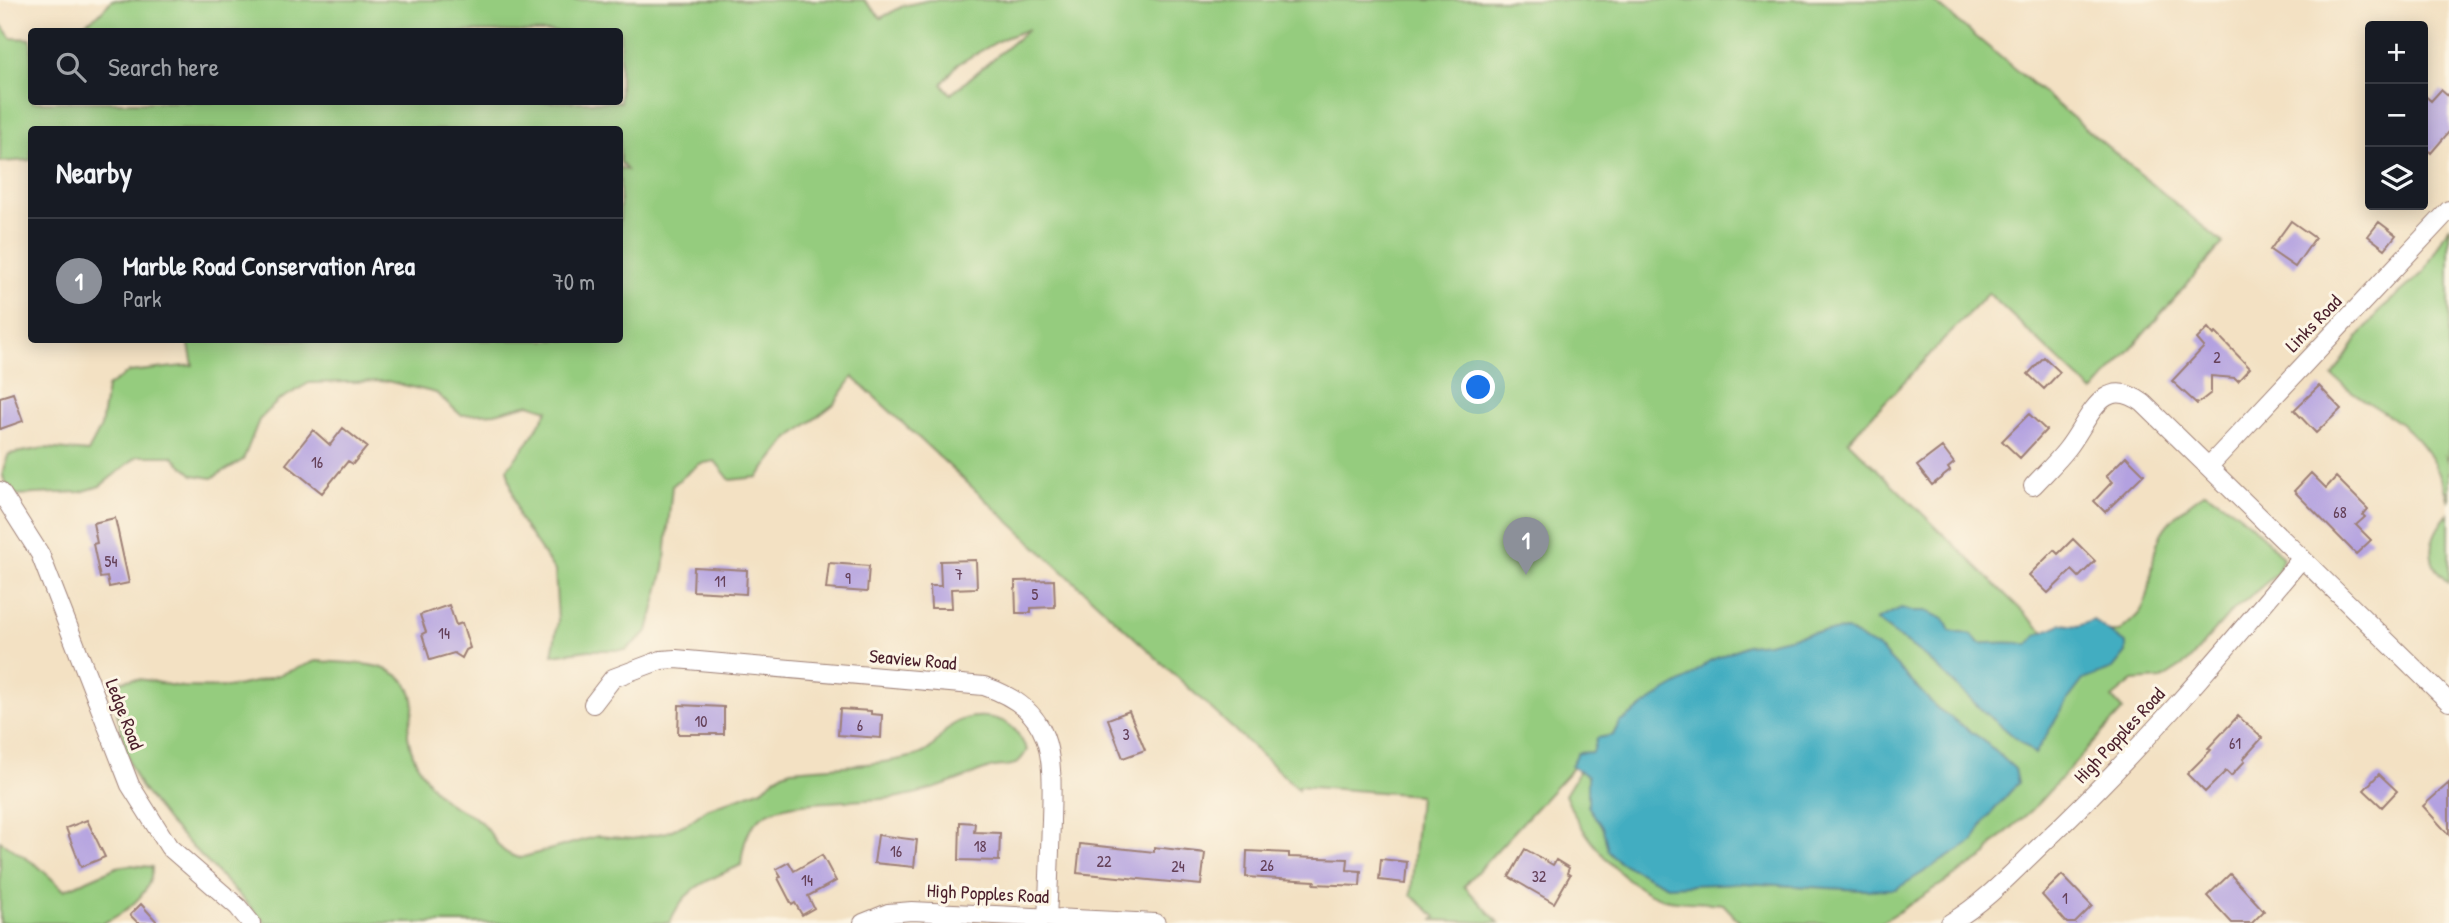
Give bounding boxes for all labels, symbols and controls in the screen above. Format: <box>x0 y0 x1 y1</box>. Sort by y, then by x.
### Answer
map controls <box>2365 21 2428 210</box>
button: + <box>2365 21 2428 84</box>
search box <box>28 28 623 105</box>
icon: search <box>52 48 90 86</box>
text: Search here <box>108 49 219 84</box>
button: − <box>2365 84 2428 147</box>
button: layers <box>2365 147 2428 210</box>
text: Nearby <box>56 152 132 192</box>
text: Marble Road Conservation Area <box>123 248 415 283</box>
text: 1 <box>75 266 83 297</box>
text: 70 m <box>552 266 595 297</box>
text: Park <box>123 283 161 314</box>
street label: Links Road <box>2279 288 2347 357</box>
house number: 2 <box>2213 346 2221 368</box>
your location <box>1461 370 1495 404</box>
house number: 16 <box>311 451 323 473</box>
house number: 68 <box>2333 501 2347 523</box>
pin: 1 <box>1503 517 1549 575</box>
house number: 54 <box>105 550 117 572</box>
house number: 7 <box>955 563 963 585</box>
house number: 9 <box>845 567 851 589</box>
house number: 11 <box>714 570 726 592</box>
house number: 5 <box>1032 583 1039 605</box>
house number: 14 <box>438 622 450 644</box>
street label: Seaview Road <box>868 642 958 676</box>
street label: Ledge Road <box>100 675 151 754</box>
street label: High Popples Road <box>2068 681 2171 789</box>
house number: 10 <box>695 710 707 732</box>
house number: 6 <box>857 714 863 736</box>
house number: 3 <box>1122 723 1130 745</box>
house number: 61 <box>2229 732 2241 754</box>
house number: 18 <box>974 835 986 857</box>
house number: 16 <box>890 840 902 862</box>
house number: 22 <box>1097 850 1112 872</box>
house number: 26 <box>1260 854 1274 876</box>
house number: 24 <box>1171 855 1185 877</box>
house number: 32 <box>1532 865 1547 887</box>
house number: 14 <box>801 869 813 891</box>
street label: High Popples Road <box>926 877 1050 909</box>
house number: 1 <box>2062 887 2068 909</box>

